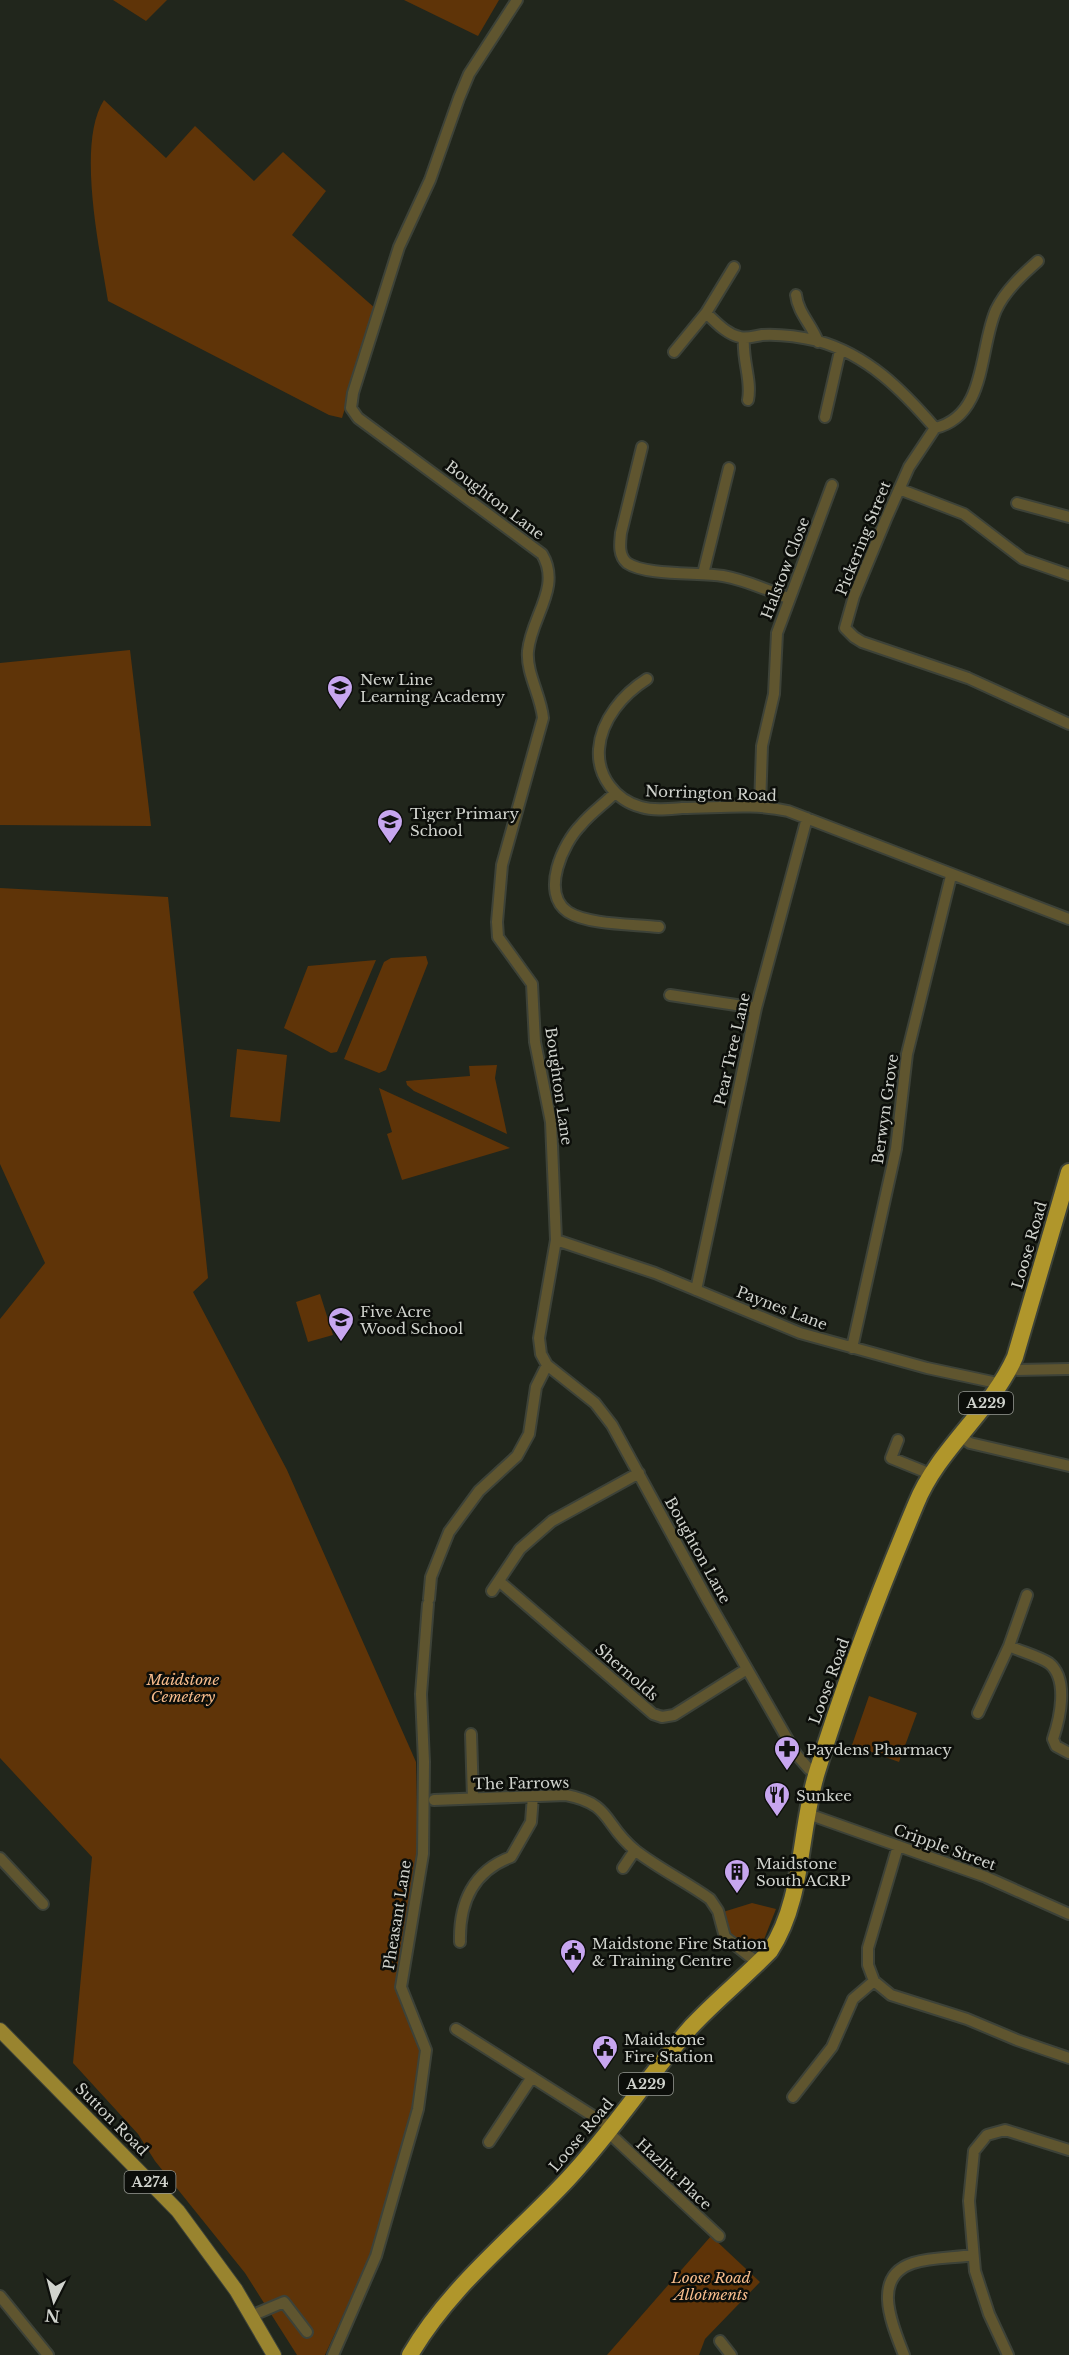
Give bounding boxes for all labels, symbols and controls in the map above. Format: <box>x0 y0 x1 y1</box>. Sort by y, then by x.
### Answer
street label: Boughton Lane <box>442 457 548 543</box>
street label: Pickering Street <box>831 478 895 598</box>
street label: Halstow Close <box>757 514 813 622</box>
place label: New Line Learning Academy <box>360 670 505 706</box>
school or university icon: New Line Learning Academy <box>325 673 355 711</box>
street label: Norrington Road <box>645 781 777 805</box>
place label: Tiger Primary School <box>410 804 519 840</box>
school or university icon: Tiger Primary School <box>375 807 405 845</box>
street label: Pear Tree Lane <box>710 991 754 1107</box>
street label: Boughton Lane <box>541 1026 577 1146</box>
street label: Berwyn Grove <box>868 1053 902 1165</box>
street label: Loose Road <box>1007 1199 1051 1291</box>
street label: Paynes Lane <box>734 1282 830 1334</box>
place label: Five Acre Wood School <box>359 1302 463 1338</box>
school or university icon: Five Acre Wood School <box>326 1305 356 1343</box>
road number: A229 <box>959 1392 1013 1414</box>
street label: Boughton Lane <box>661 1493 735 1607</box>
street label: Loose Road <box>805 1635 853 1727</box>
street label: Shernolds <box>591 1639 663 1705</box>
park label: Maidstone Cemetery <box>146 1670 220 1706</box>
pharmacy icon: Paydens Pharmacy <box>772 1734 802 1772</box>
place label: Paydens Pharmacy <box>806 1740 952 1759</box>
street label: The Farrows <box>473 1773 569 1793</box>
restaurant icon: Sunkee <box>762 1780 792 1818</box>
place label: Sunkee <box>796 1786 852 1805</box>
street label: Cripple Street <box>891 1820 999 1874</box>
place label: Maidstone South ACRP <box>756 1854 851 1890</box>
building icon: Maidstone South ACRP <box>722 1857 752 1895</box>
street label: Pheasant Lane <box>379 1859 415 1971</box>
place label: Maidstone Fire Station & Training Centre <box>592 1934 767 1970</box>
public building icon: Maidstone Fire Station & Training Centre <box>558 1937 588 1975</box>
place label: Maidstone Fire Station <box>624 2030 714 2066</box>
public building icon: Maidstone Fire Station <box>590 2033 620 2071</box>
road number: A229 <box>619 2073 673 2095</box>
street label: Sutton Road <box>72 2079 152 2159</box>
street label: Loose Road <box>545 2094 617 2176</box>
street label: Hazlitt Place <box>632 2134 716 2214</box>
road number: A274 <box>124 2171 176 2193</box>
park label: Loose Road Allotments <box>670 2268 751 2304</box>
north arrow <box>24 2271 84 2331</box>
text: N <box>44 2305 61 2327</box>

